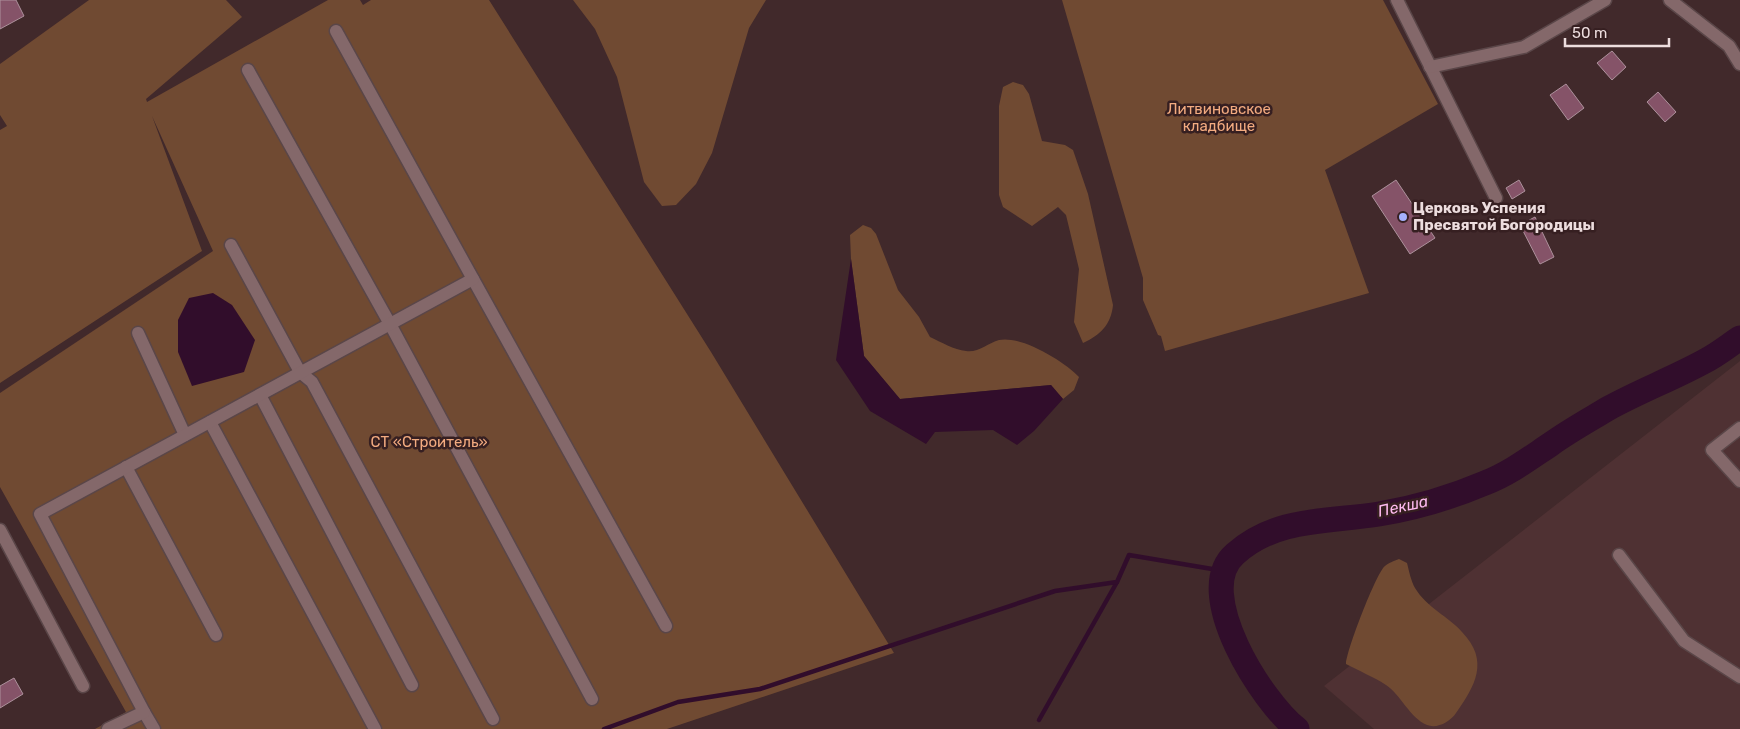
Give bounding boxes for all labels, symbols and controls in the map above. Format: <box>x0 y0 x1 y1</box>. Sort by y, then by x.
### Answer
scale bar <box>1565 15 1669 47</box>
text: 50 m <box>1572 24 1607 42</box>
park label: Литвиновское кладбище <box>1167 100 1271 135</box>
place label: Церковь Успения Пресвятой Богородицы <box>1413 199 1595 234</box>
marker: Церковь Успения Пресвятой Богородицы <box>1397 211 1409 223</box>
park label: СТ «Строитель» <box>370 433 488 451</box>
water label: Пекша <box>1376 491 1430 521</box>

